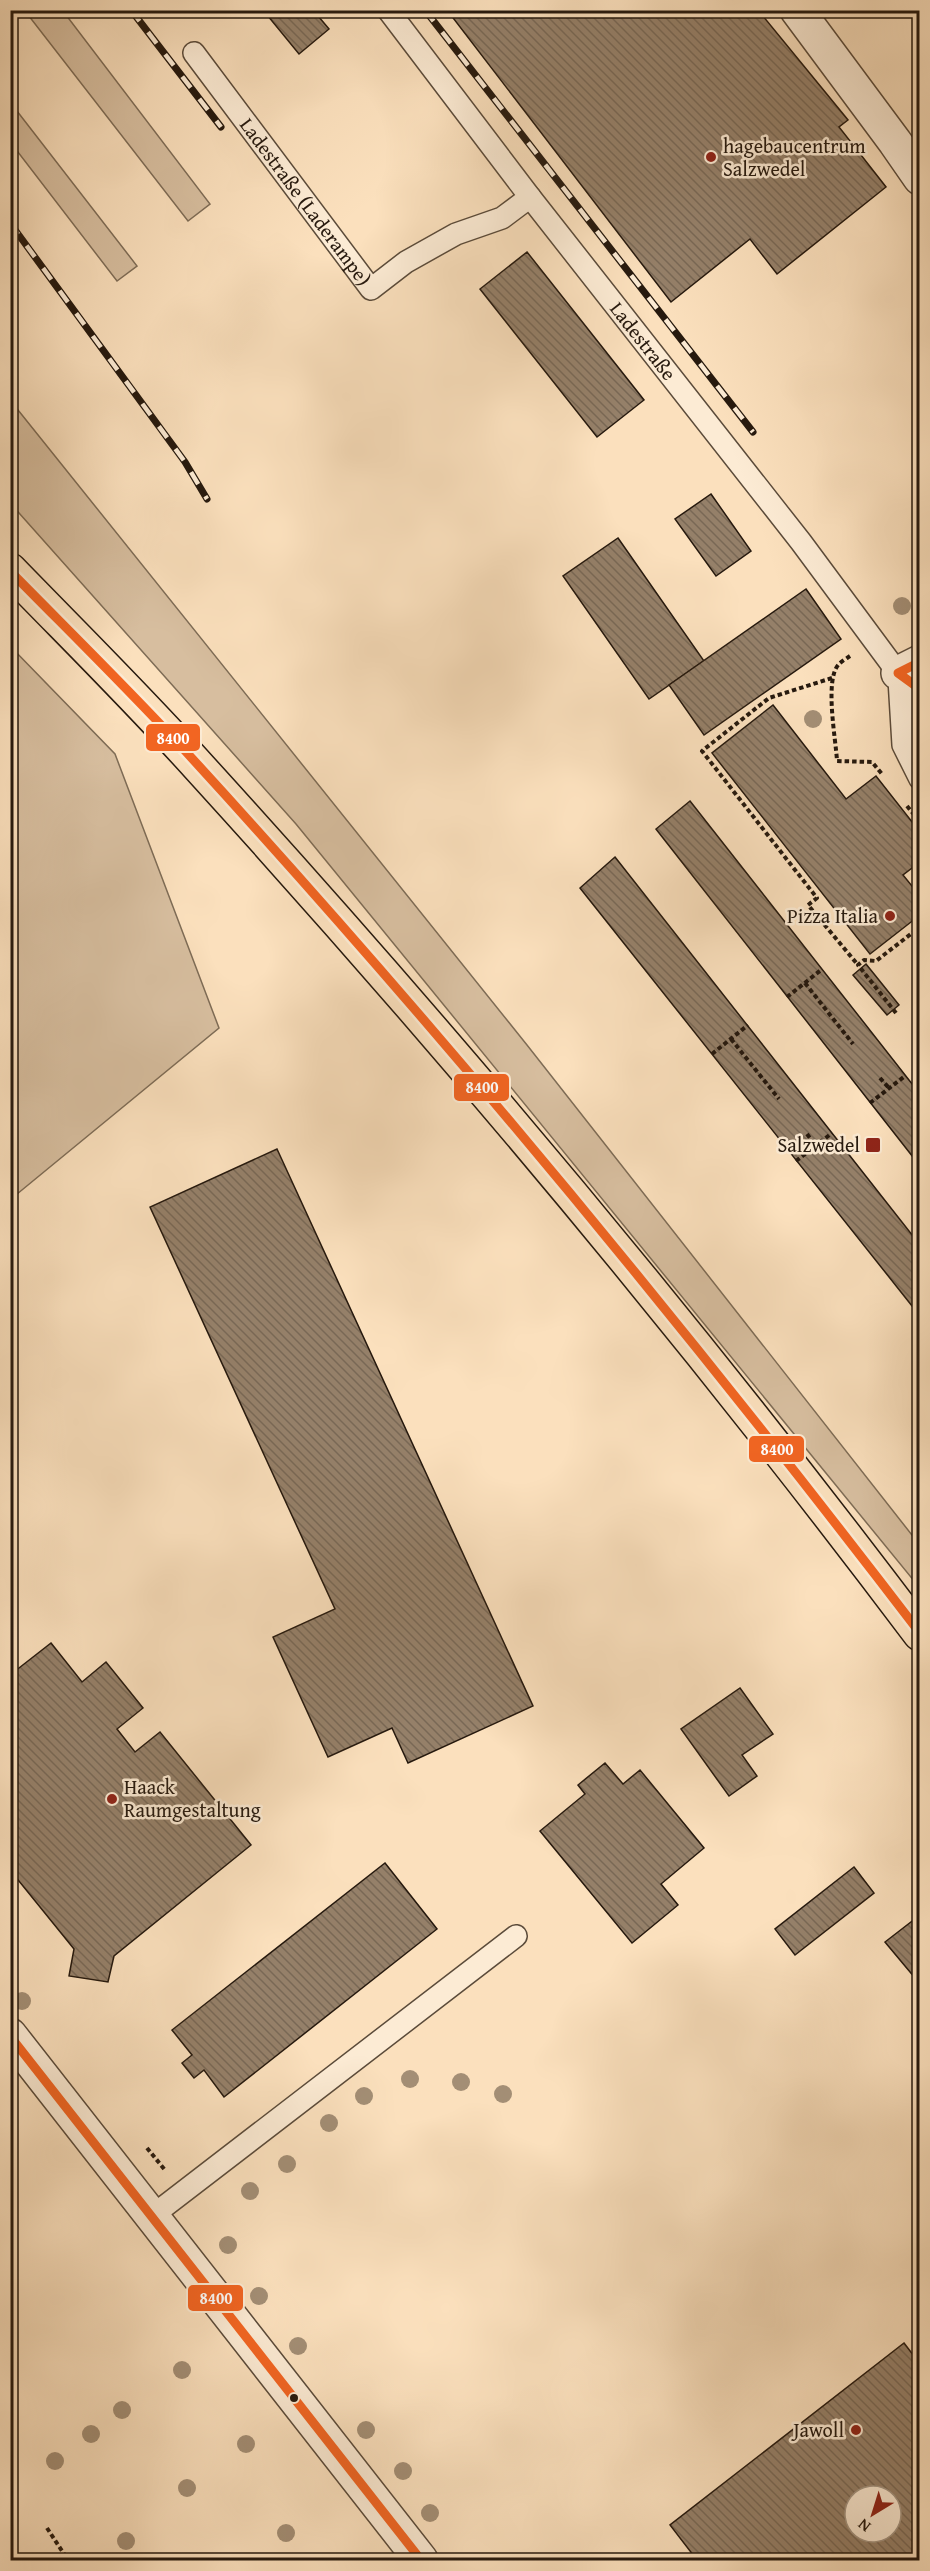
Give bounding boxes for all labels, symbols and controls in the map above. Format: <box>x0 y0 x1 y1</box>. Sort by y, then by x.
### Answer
street label: Ladestraße (Laderampe) <box>233 111 379 292</box>
place label: hagebaucentrum Salzwedel <box>723 131 866 183</box>
marker: hagebaucentrum Salzwedel <box>704 150 718 164</box>
street label: Ladestraße <box>603 295 684 386</box>
line badge: 8400 <box>145 723 201 752</box>
text: 8400 <box>156 726 190 750</box>
place label: Pizza Italia <box>787 901 879 930</box>
marker: Pizza Italia <box>883 909 897 923</box>
line badge: 8400 <box>453 1073 510 1102</box>
text: 8400 <box>465 1075 499 1099</box>
place label: Salzwedel <box>778 1130 860 1159</box>
marker: Salzwedel <box>864 1136 882 1154</box>
line badge: 8400 <box>748 1435 805 1463</box>
text: 8400 <box>760 1437 794 1461</box>
place label: Haack Raumgestaltung <box>124 1772 261 1824</box>
marker: Haack Raumgestaltung <box>105 1792 119 1806</box>
line badge: 8400 <box>187 2284 244 2312</box>
text: 8400 <box>199 2286 233 2310</box>
unlabelled marker <box>288 2392 300 2404</box>
place label: Jawoll <box>790 2415 844 2444</box>
marker: Jawoll <box>849 2423 863 2437</box>
north arrow <box>843 2484 903 2544</box>
text: N <box>852 2513 875 2539</box>

